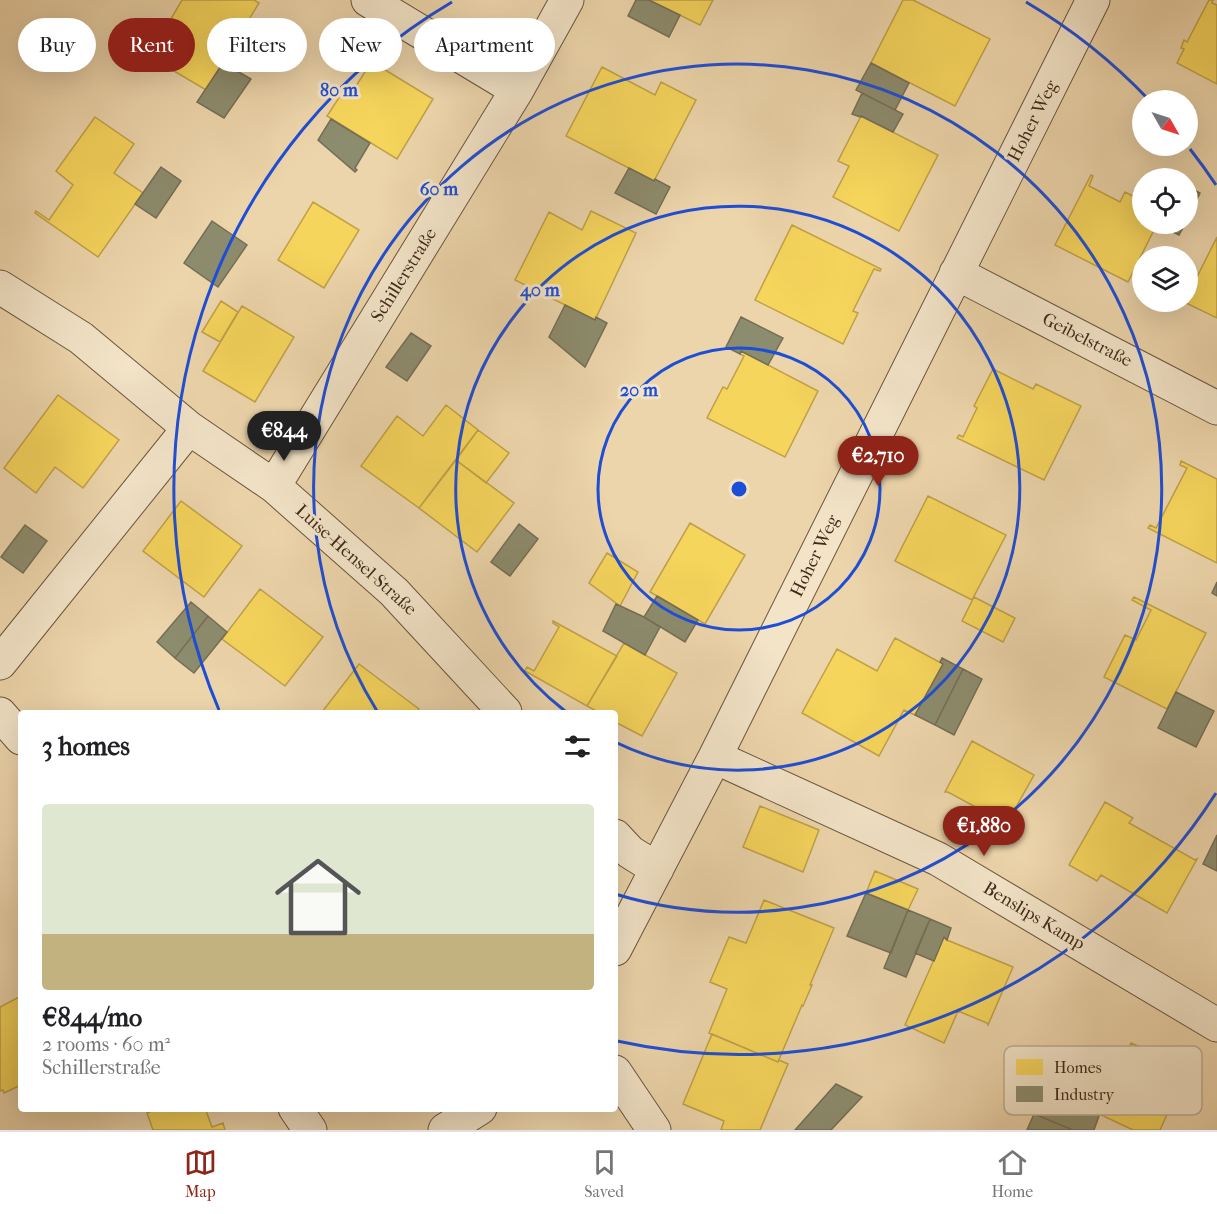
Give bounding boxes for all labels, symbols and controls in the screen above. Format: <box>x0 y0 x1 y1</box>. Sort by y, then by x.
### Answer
chip: Buy <box>18 18 96 72</box>
chip: Rent <box>108 18 195 72</box>
chip: Filters <box>207 18 307 72</box>
chip: New <box>319 18 402 72</box>
chip: Apartment <box>414 18 555 72</box>
street label: Hoher Weg <box>1004 77 1063 165</box>
text: 80 m <box>320 80 359 101</box>
north arrow <box>1132 90 1198 156</box>
map controls <box>1132 90 1198 312</box>
button: locate <box>1132 168 1198 234</box>
text: 60 m <box>420 179 459 200</box>
street label: Schillerstraße <box>367 224 441 326</box>
button: layers <box>1132 246 1198 312</box>
text: 40 m <box>519 280 561 301</box>
street label: Geibelstraße <box>1039 308 1135 372</box>
text: 20 m <box>620 380 659 401</box>
pin: €844 <box>248 411 320 462</box>
text: €844 <box>261 419 307 442</box>
pin: €2,710 <box>829 436 927 487</box>
text: €2,710 <box>852 444 904 467</box>
centre of rings <box>729 479 749 499</box>
street label: Luise-Hensel-Straße <box>291 500 421 620</box>
street label: Hoher Weg <box>786 511 844 600</box>
icon: filters <box>561 730 594 763</box>
text: 3 homes <box>42 731 130 762</box>
pin: €1,880 <box>935 806 1033 857</box>
text: €1,880 <box>957 814 1011 837</box>
icon: home <box>264 843 372 951</box>
street label: Benslips Kamp <box>979 877 1089 955</box>
text: €844/mo <box>42 1002 142 1033</box>
text: 2 rooms · 60 m² <box>42 1033 170 1056</box>
legend <box>1004 1046 1202 1115</box>
text: Schillerstraße <box>42 1056 161 1079</box>
text: Homes <box>1054 1058 1102 1077</box>
text: Industry <box>1054 1085 1115 1104</box>
tab: Map <box>184 1146 217 1201</box>
tab: Saved <box>584 1146 624 1201</box>
tab: Home <box>992 1146 1033 1201</box>

